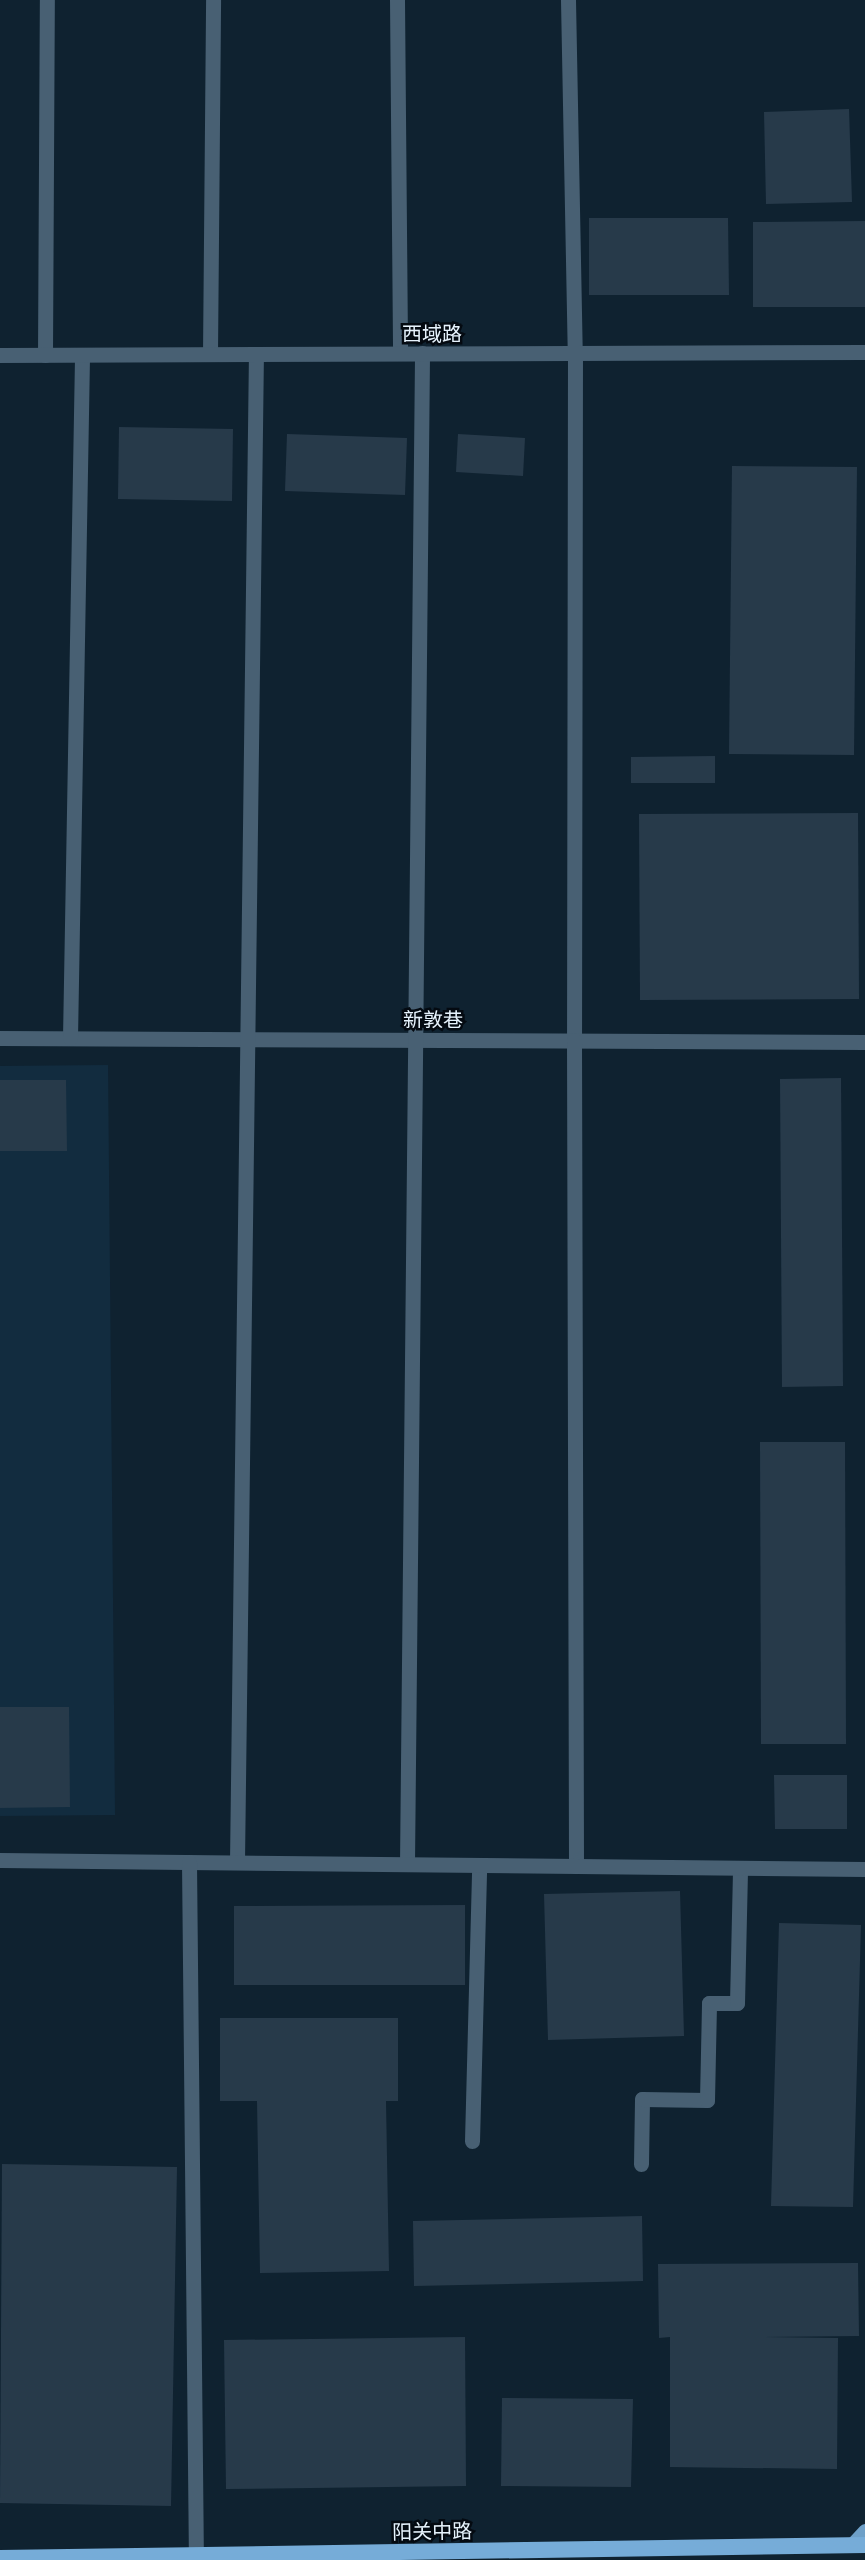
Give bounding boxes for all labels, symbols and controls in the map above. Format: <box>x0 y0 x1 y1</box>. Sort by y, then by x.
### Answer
street label: 西域路 <box>402 320 462 344</box>
street label: 新敦巷 <box>403 1006 463 1030</box>
street label: 阳关中路 <box>392 2517 472 2543</box>

